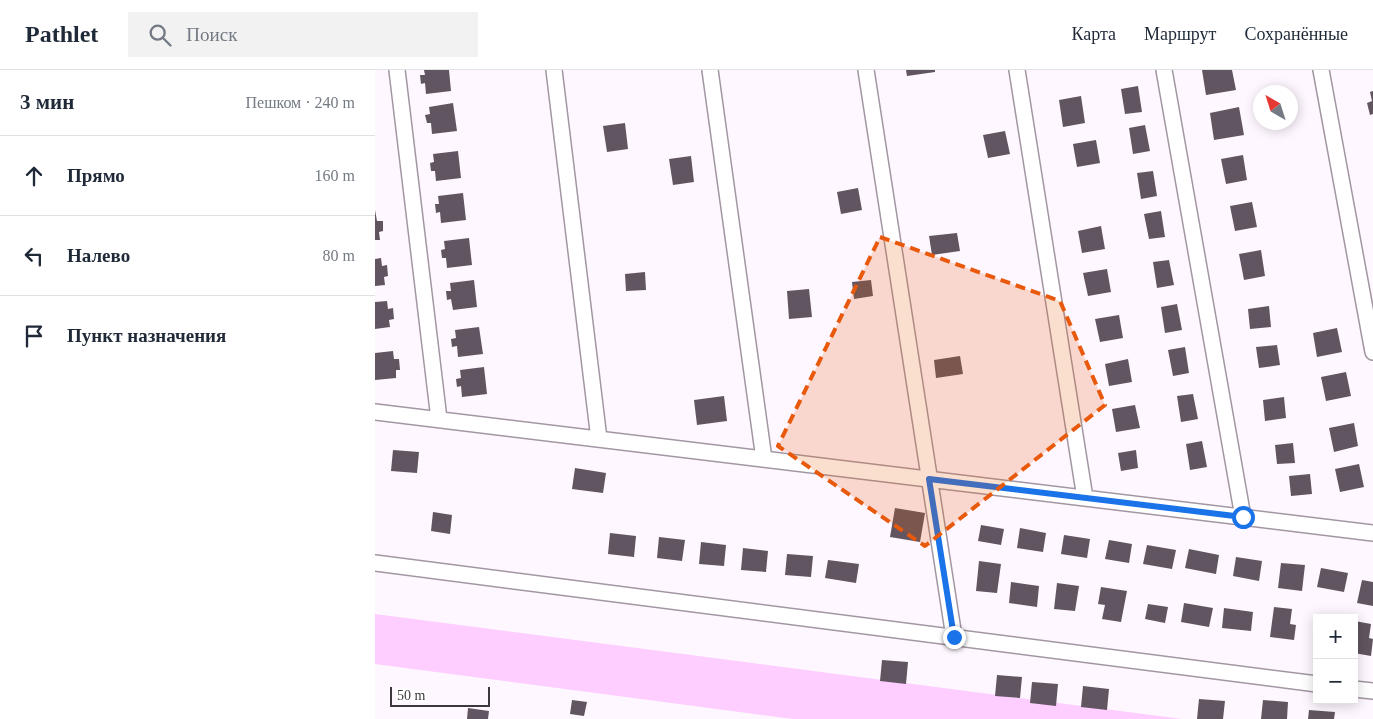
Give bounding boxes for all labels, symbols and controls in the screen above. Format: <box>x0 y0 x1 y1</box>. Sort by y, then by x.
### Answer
search box <box>128 12 478 57</box>
text: Pathlet <box>25 21 98 47</box>
icon: search <box>146 21 174 49</box>
text: Поиск <box>186 24 237 45</box>
text: Карта <box>1071 24 1116 44</box>
text: Маршрут <box>1144 24 1216 44</box>
text: Сохранённые <box>1244 24 1348 44</box>
north arrow <box>1253 85 1298 130</box>
text: 3 мин <box>20 90 74 114</box>
text: Пешком · 240 m <box>245 94 355 111</box>
icon: ahead <box>20 162 48 190</box>
text: Прямо <box>67 165 125 186</box>
text: 160 m <box>315 167 355 184</box>
icon: left <box>20 242 48 270</box>
text: Налево <box>67 245 130 266</box>
text: 80 m <box>323 247 355 264</box>
icon: arrive <box>20 322 48 350</box>
text: Пункт назначения <box>67 325 226 346</box>
route start <box>1232 506 1255 529</box>
map controls <box>1313 614 1358 704</box>
button: + <box>1313 614 1358 659</box>
route end <box>943 626 966 649</box>
button: − <box>1313 659 1358 704</box>
scale bar <box>390 684 490 707</box>
text: 50 m <box>397 688 425 703</box>

